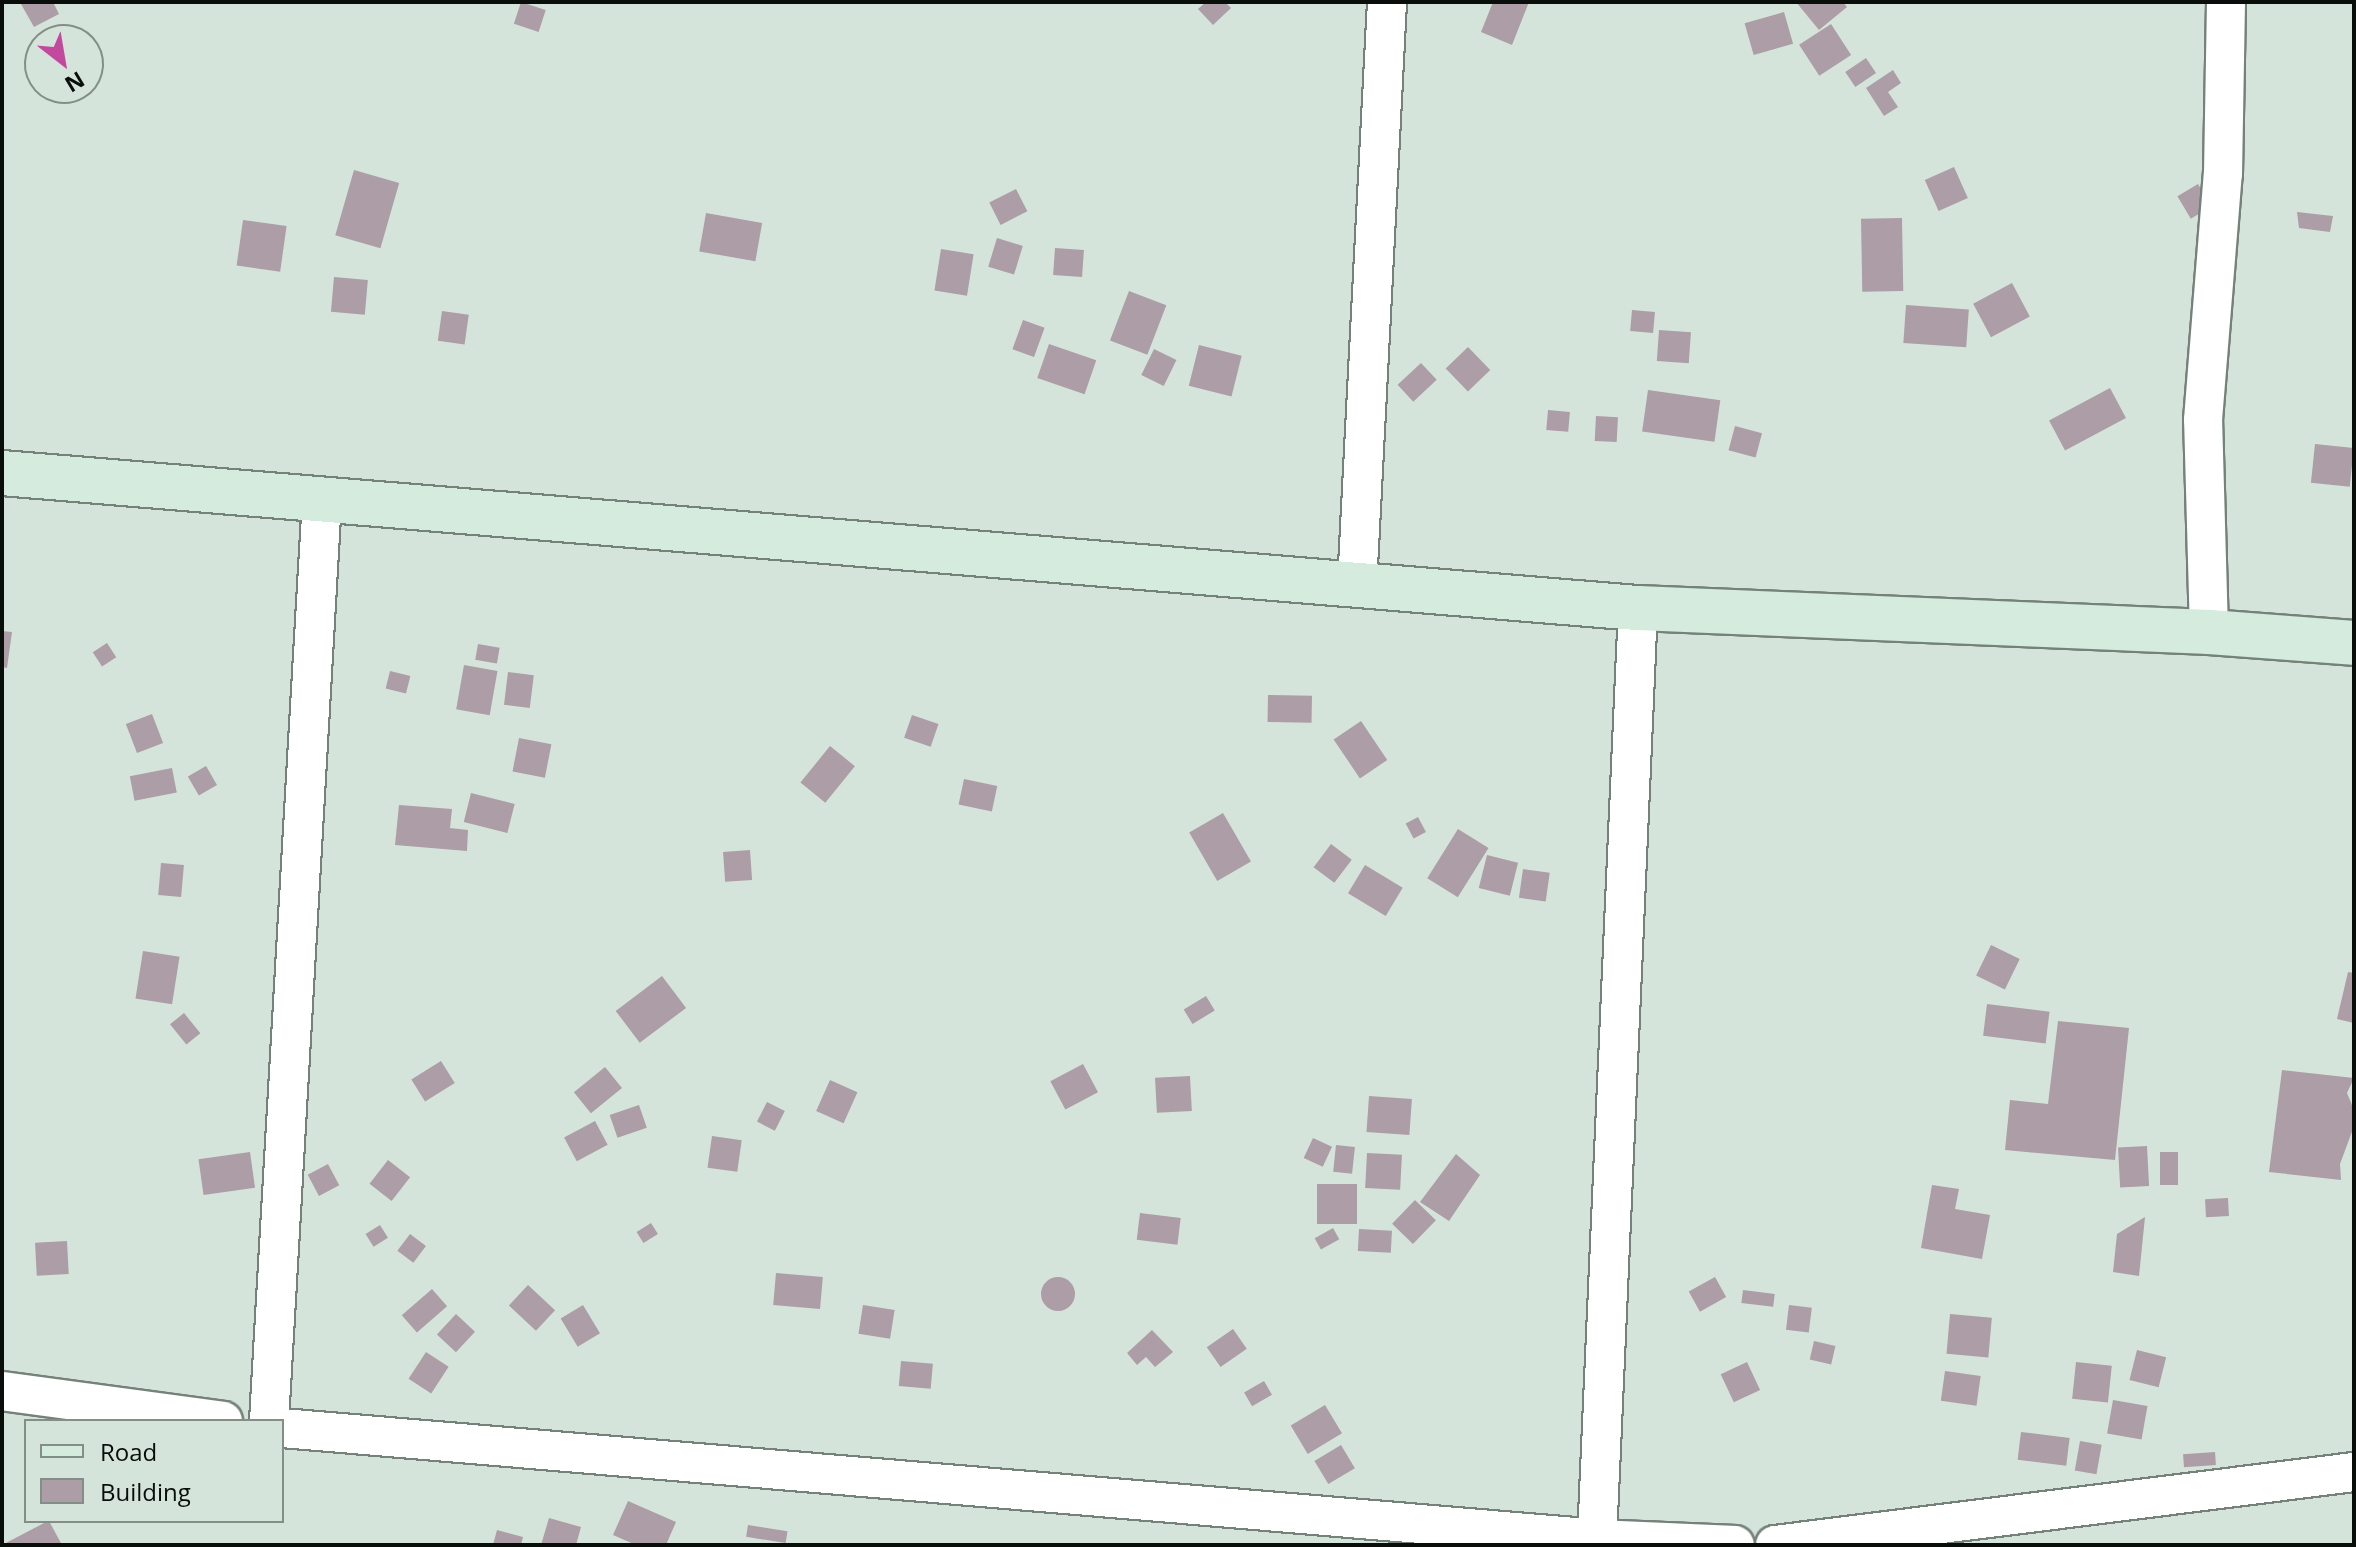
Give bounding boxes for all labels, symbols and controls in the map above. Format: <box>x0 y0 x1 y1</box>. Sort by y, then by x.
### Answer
north arrow <box>24 24 104 104</box>
text: N <box>60 65 91 100</box>
legend <box>24 1419 284 1523</box>
text: Road <box>100 1435 157 1468</box>
text: Building <box>100 1475 191 1508</box>

